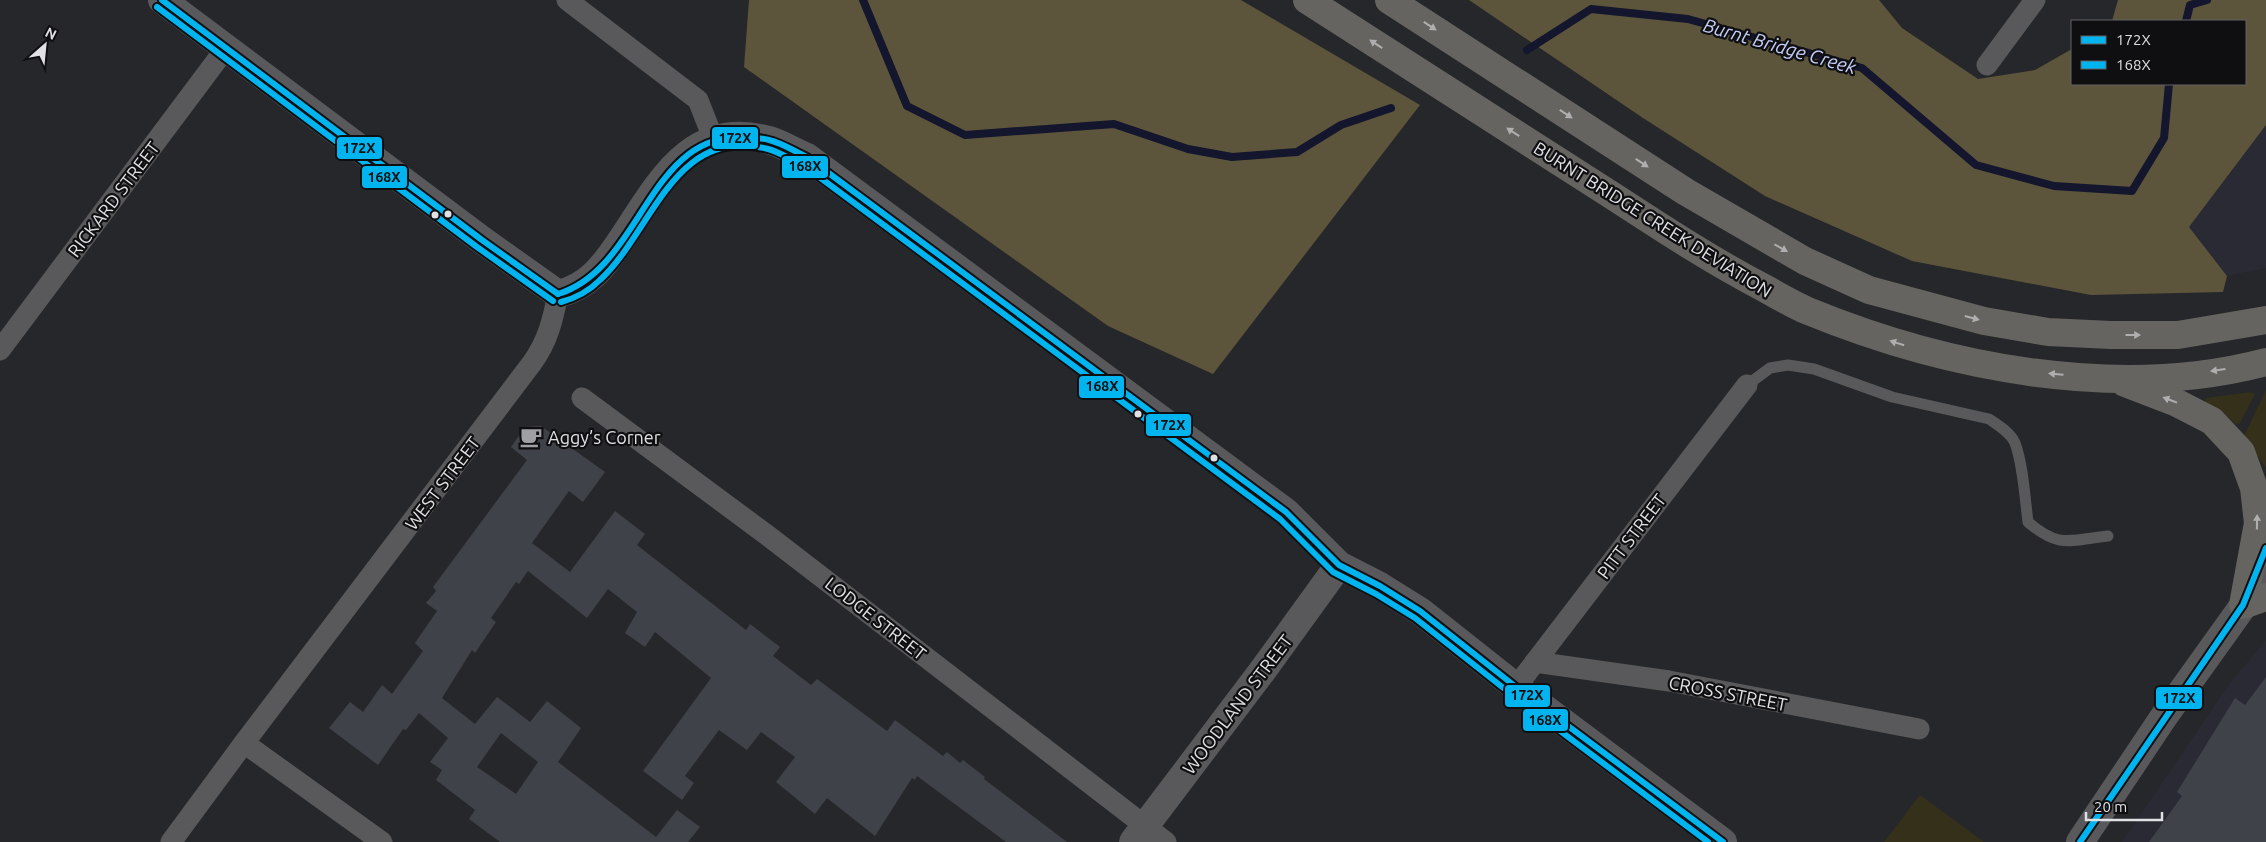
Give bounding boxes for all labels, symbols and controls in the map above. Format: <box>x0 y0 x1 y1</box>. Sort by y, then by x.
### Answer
water label: Burnt Bridge Creek <box>1701 14 1859 78</box>
north arrow <box>20 20 70 70</box>
legend <box>2071 20 2246 85</box>
one-way arrow <box>1423 22 1436 31</box>
text: N <box>43 24 59 43</box>
text: 172X <box>2116 31 2151 48</box>
one-way arrow <box>1369 40 1383 49</box>
text: 168X <box>2116 56 2151 73</box>
one-way arrow <box>1560 109 1573 119</box>
line badge: 172X <box>711 126 759 150</box>
one-way arrow <box>1506 127 1519 137</box>
text: 172X <box>719 130 752 146</box>
line badge: 172X <box>336 136 383 160</box>
street label: RICKARD STREET <box>63 137 163 261</box>
street label: BURNT BRIDGE CREEK DEVIATION <box>1530 137 1776 301</box>
text: 172X <box>343 140 376 156</box>
line badge: 168X <box>781 155 829 179</box>
text: 168X <box>789 158 822 174</box>
one-way arrow <box>1636 159 1649 168</box>
line badge: 168X <box>361 165 408 189</box>
text: 168X <box>368 169 401 185</box>
unlabelled marker <box>443 209 453 219</box>
unlabelled marker <box>430 210 440 220</box>
one-way arrow <box>1775 243 1788 252</box>
one-way arrow <box>1964 315 1979 323</box>
one-way arrow <box>2125 331 2141 339</box>
one-way arrow <box>1889 339 1904 347</box>
one-way arrow <box>2210 367 2226 375</box>
one-way arrow <box>2048 370 2064 378</box>
line badge: 168X <box>1078 375 1125 399</box>
text: 168X <box>1086 378 1119 394</box>
one-way arrow <box>2162 396 2177 403</box>
unlabelled marker <box>1133 409 1143 419</box>
line badge: 172X <box>1145 413 1192 437</box>
text: 172X <box>1153 417 1186 433</box>
cafe icon: Aggy’s Corner <box>518 424 544 450</box>
place label: Aggy’s Corner <box>548 427 661 447</box>
street label: WEST STREET <box>401 433 483 533</box>
unlabelled marker <box>1209 453 1219 463</box>
street label: PITT STREET <box>1593 490 1669 582</box>
one-way arrow <box>2253 514 2261 530</box>
street label: LODGE STREET <box>822 572 930 664</box>
street label: WOODLAND STREET <box>1178 630 1296 778</box>
street label: CROSS STREET <box>1667 672 1789 714</box>
line badge: 172X <box>1504 684 1551 708</box>
line badge: 172X <box>2155 686 2203 710</box>
text: 172X <box>1511 687 1544 703</box>
text: 172X <box>2163 690 2196 706</box>
line badge: 168X <box>1522 708 1569 732</box>
text: 168X <box>1529 712 1562 728</box>
scale bar <box>2086 790 2162 822</box>
text: 20 m <box>2094 798 2127 815</box>

